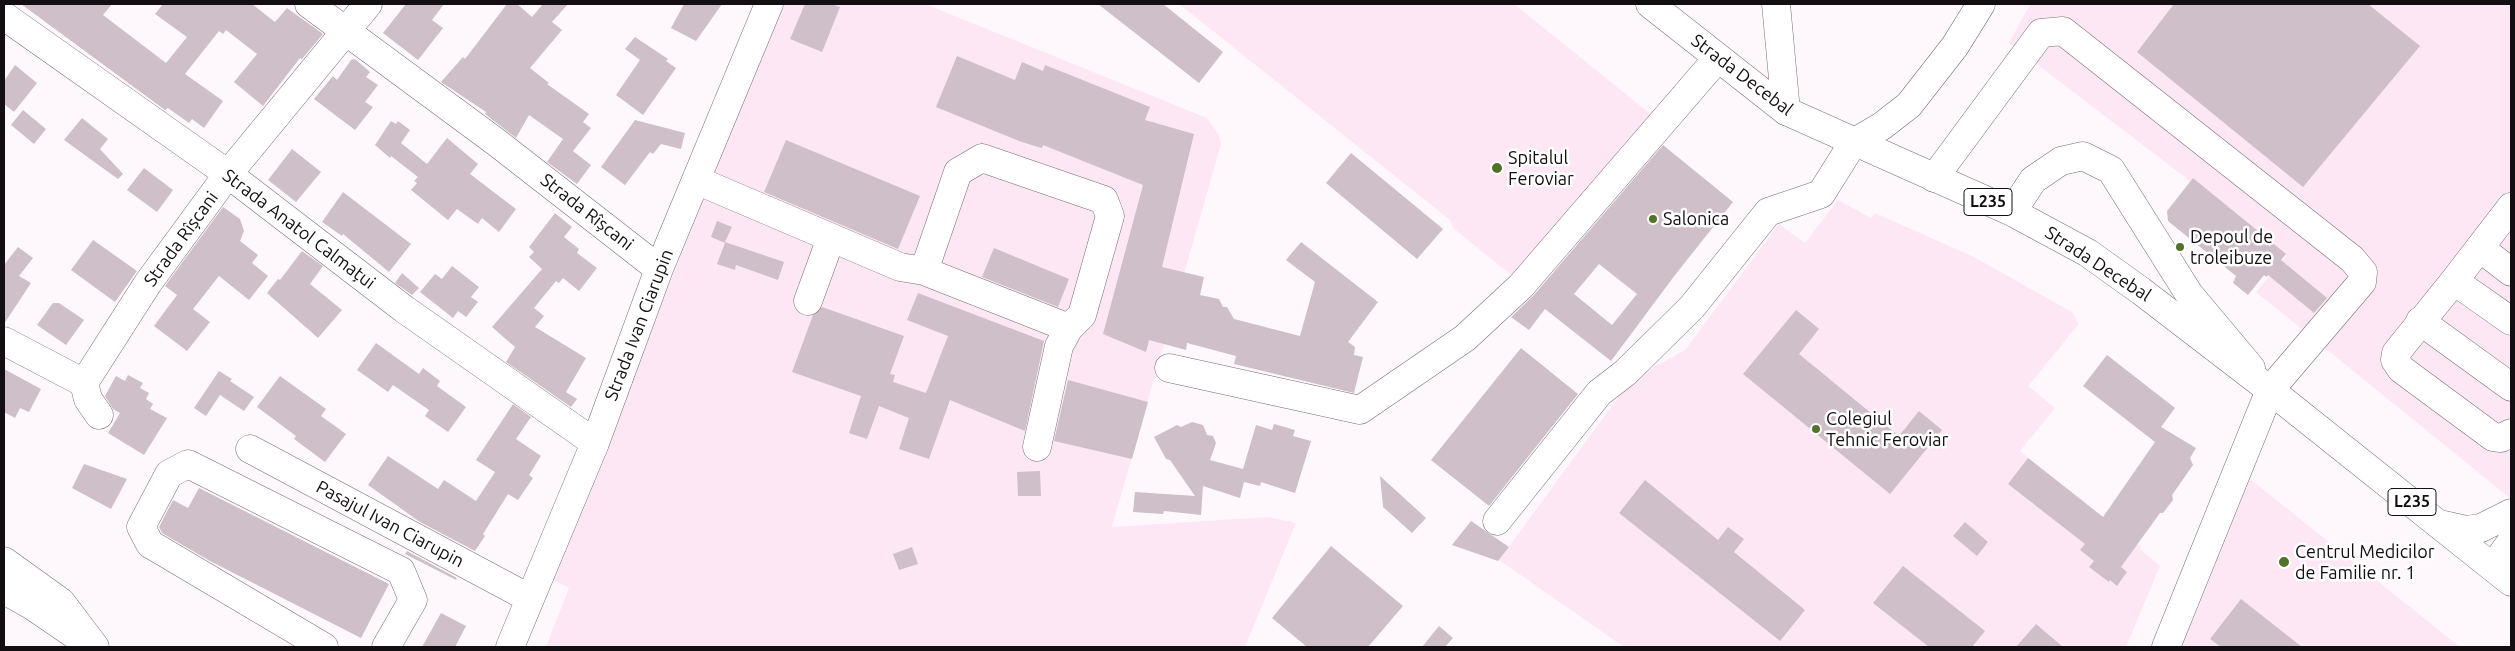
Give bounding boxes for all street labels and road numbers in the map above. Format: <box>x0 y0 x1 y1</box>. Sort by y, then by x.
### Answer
street label: Strada Decebal <box>1687 30 1797 120</box>
street label: Strada Anatol Calmațui <box>218 165 380 293</box>
street label: Strada Rîșcani <box>536 169 638 255</box>
street label: Strada Rîșcani <box>139 187 223 291</box>
road number: L235 <box>1964 188 2012 216</box>
street label: Strada Decebal <box>2041 222 2155 306</box>
street label: Strada Ivan Ciarupin <box>600 246 678 404</box>
street label: Pasajul Ivan Ciarupin <box>312 476 468 572</box>
road number: L235 <box>2388 488 2436 516</box>

